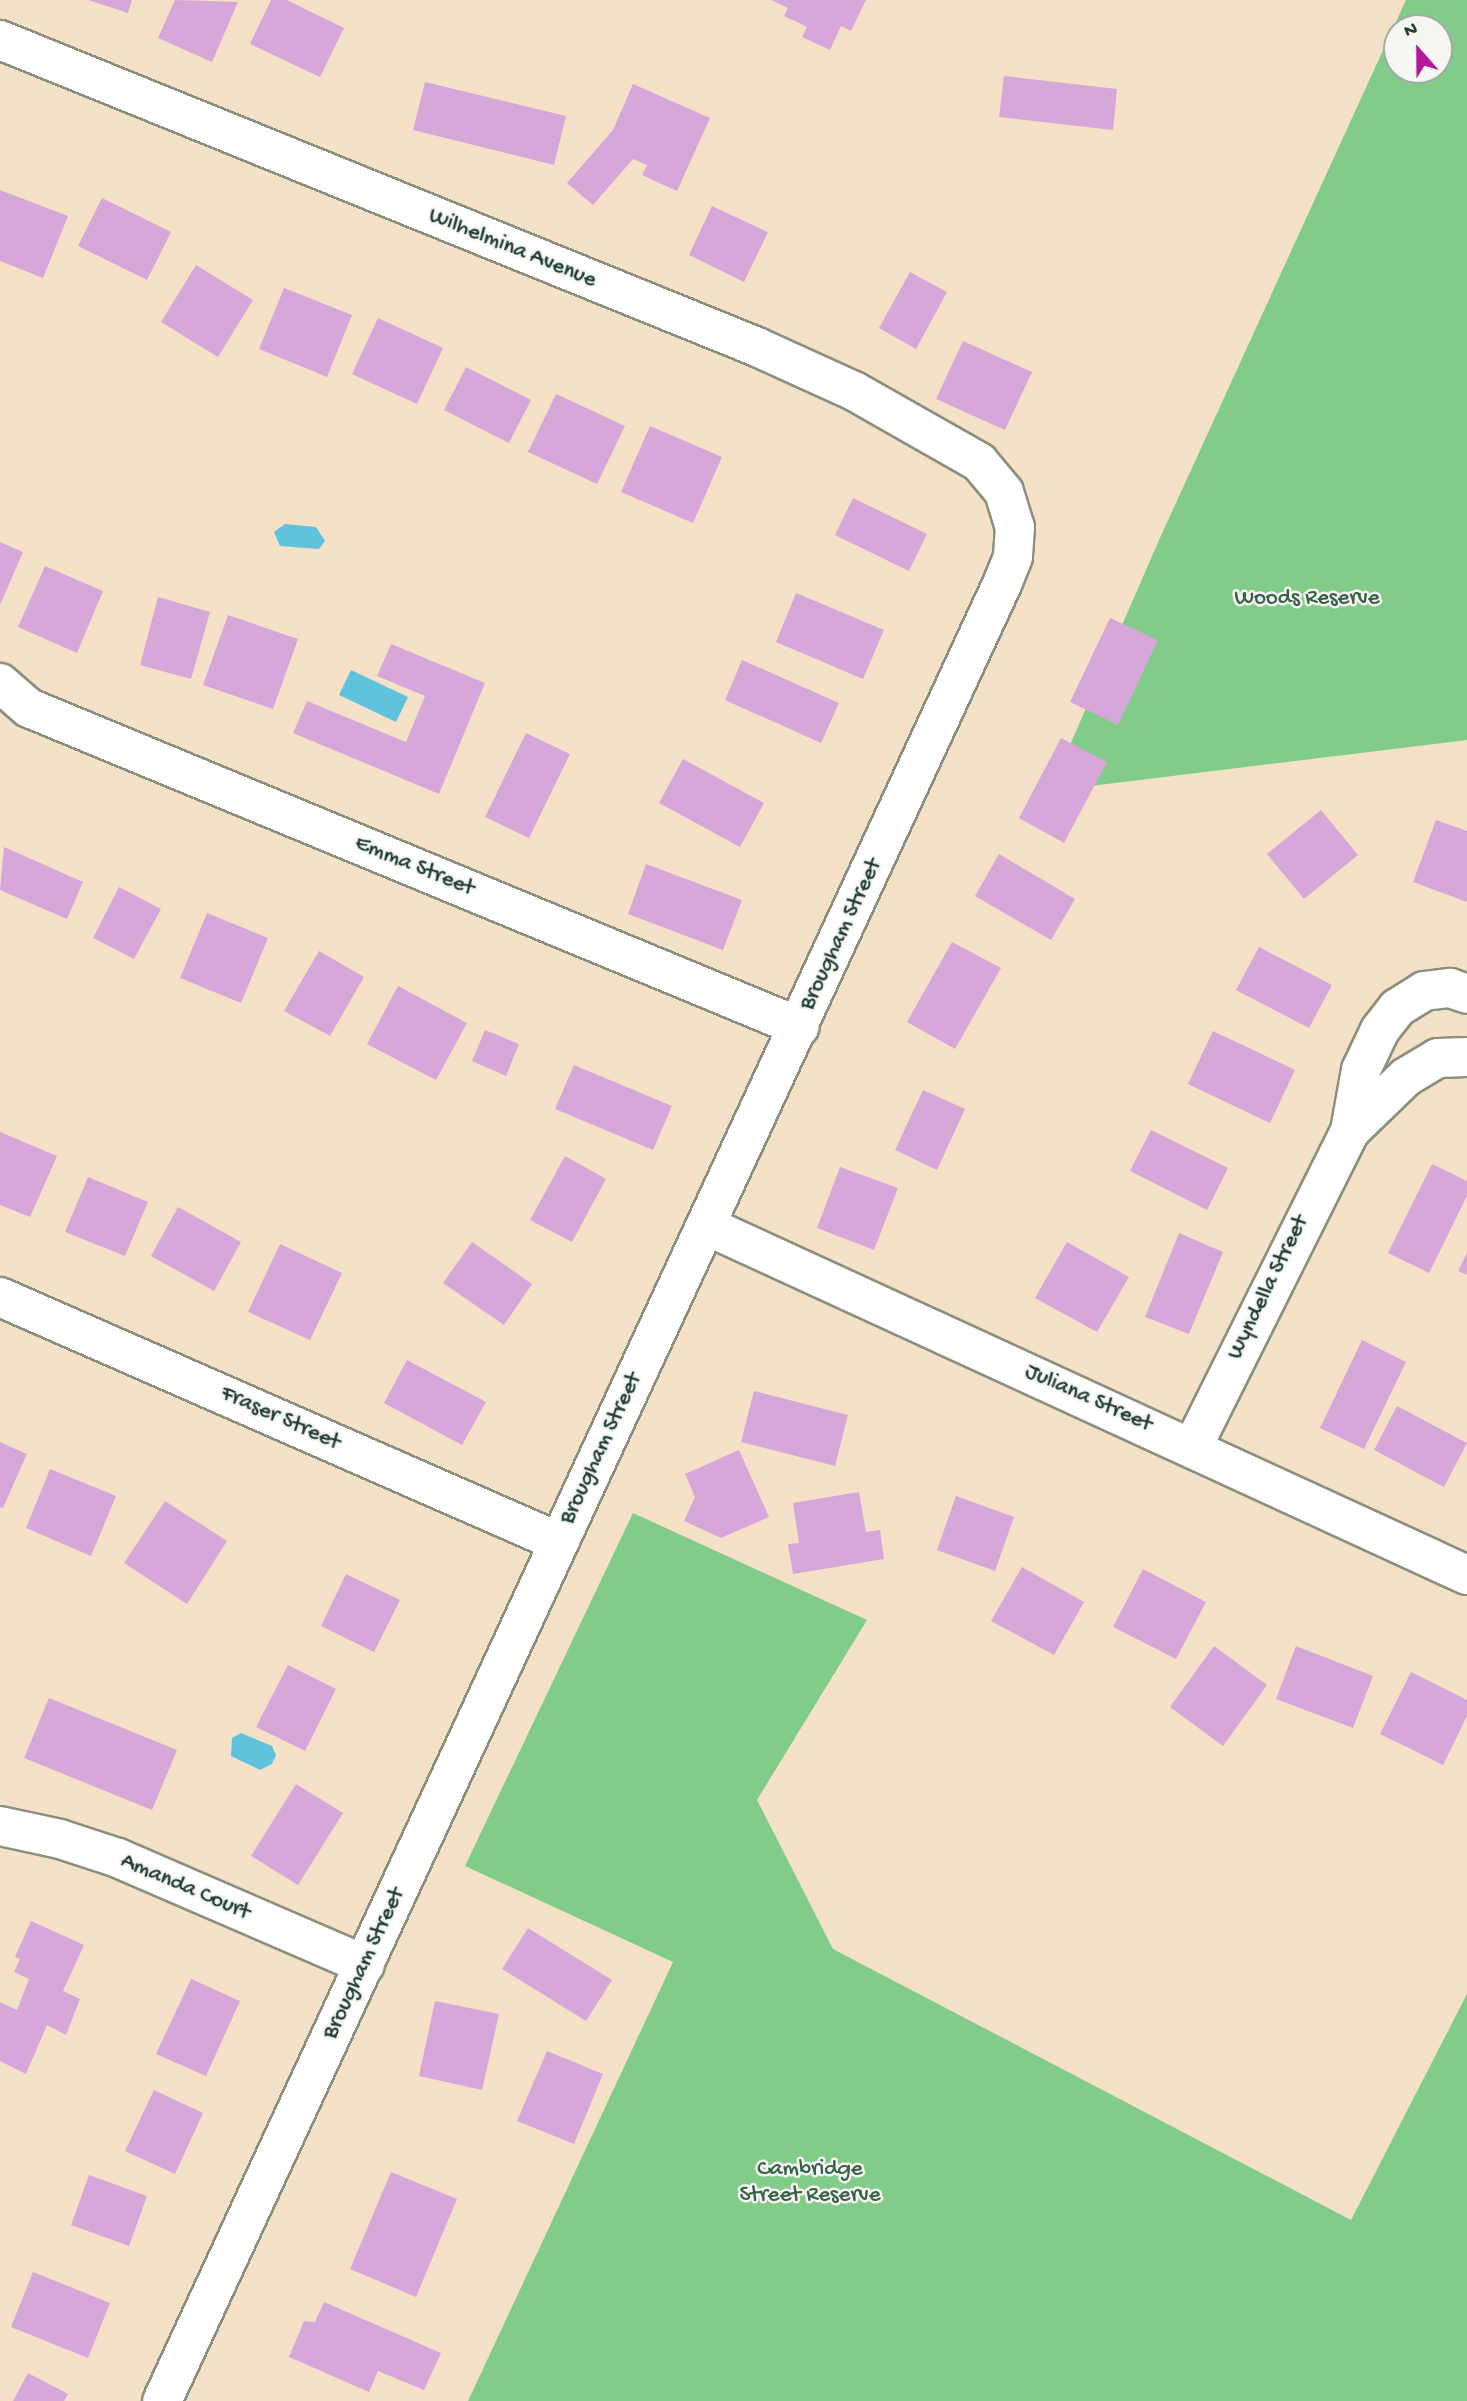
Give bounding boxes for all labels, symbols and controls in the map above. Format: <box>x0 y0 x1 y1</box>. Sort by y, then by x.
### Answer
north arrow <box>1383 14 1453 84</box>
text: N <box>1401 18 1421 44</box>
street label: Wilhelmina Avenue <box>424 203 600 295</box>
park label: Woods Reserve <box>1234 585 1380 613</box>
street label: Emma Street <box>350 831 478 903</box>
street label: Brougham Street <box>795 855 889 1015</box>
street label: Wyndella Street <box>1222 1211 1316 1365</box>
street label: Juliana Street <box>1020 1359 1156 1439</box>
street label: Brougham Street <box>555 1369 649 1529</box>
street label: Fraser Street <box>216 1380 344 1458</box>
street label: Amanda Court <box>116 1848 254 1928</box>
street label: Brougham Street <box>318 1884 412 2044</box>
park label: Cambridge Street Reserve <box>739 2156 881 2210</box>

